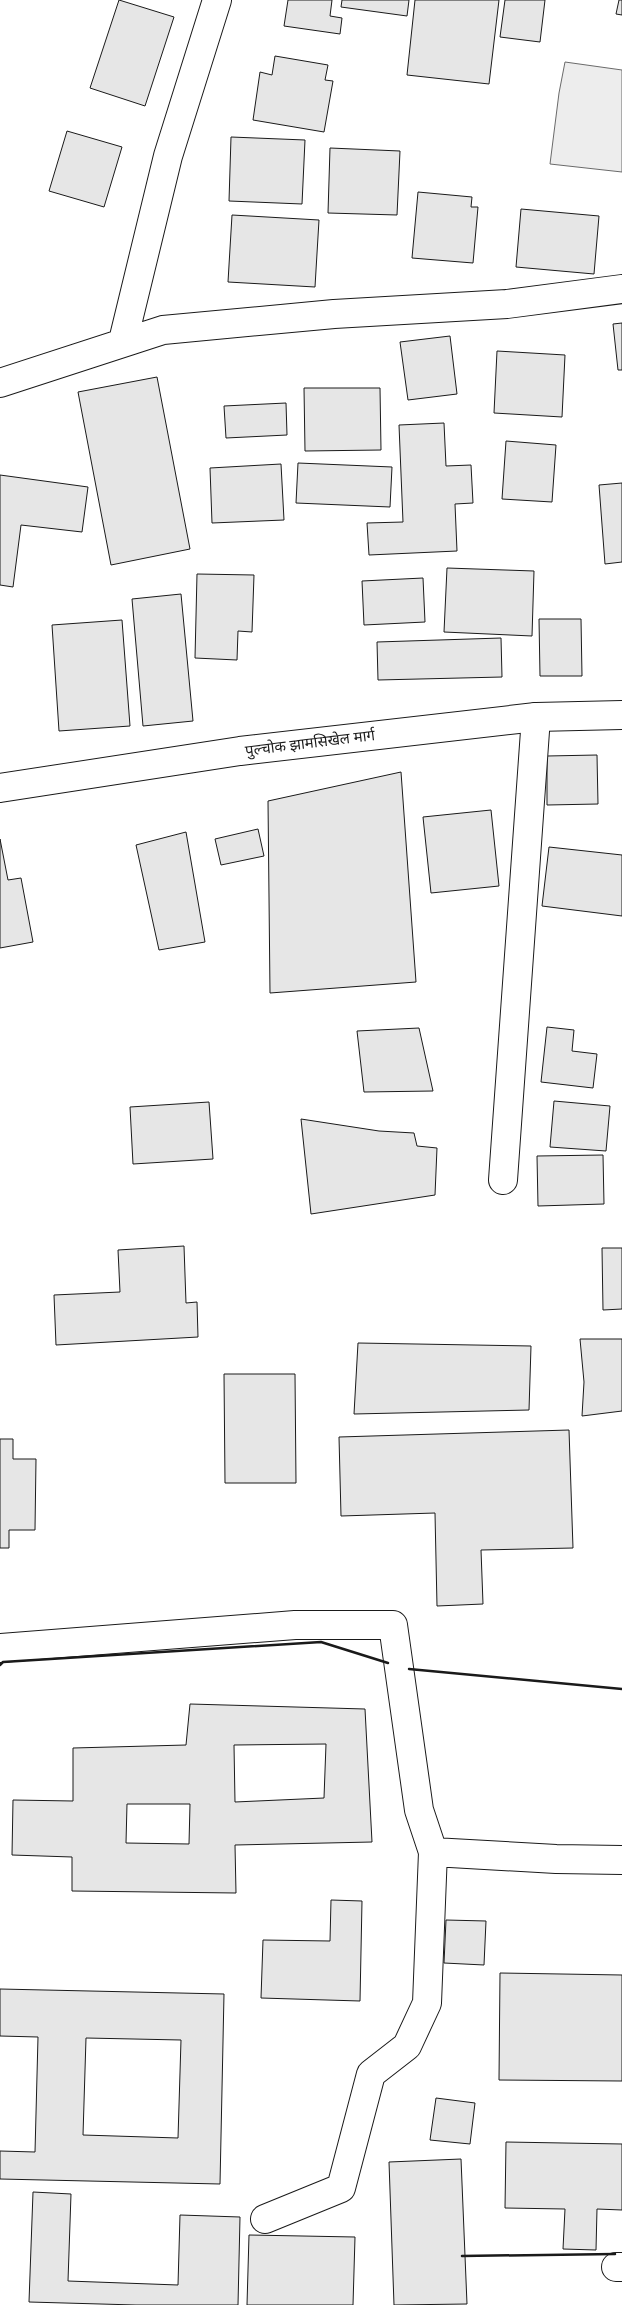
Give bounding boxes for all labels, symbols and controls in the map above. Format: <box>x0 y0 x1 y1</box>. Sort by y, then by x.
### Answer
street label: पुल्चोक झामसिखेल मार्ग <box>244 726 377 761</box>

